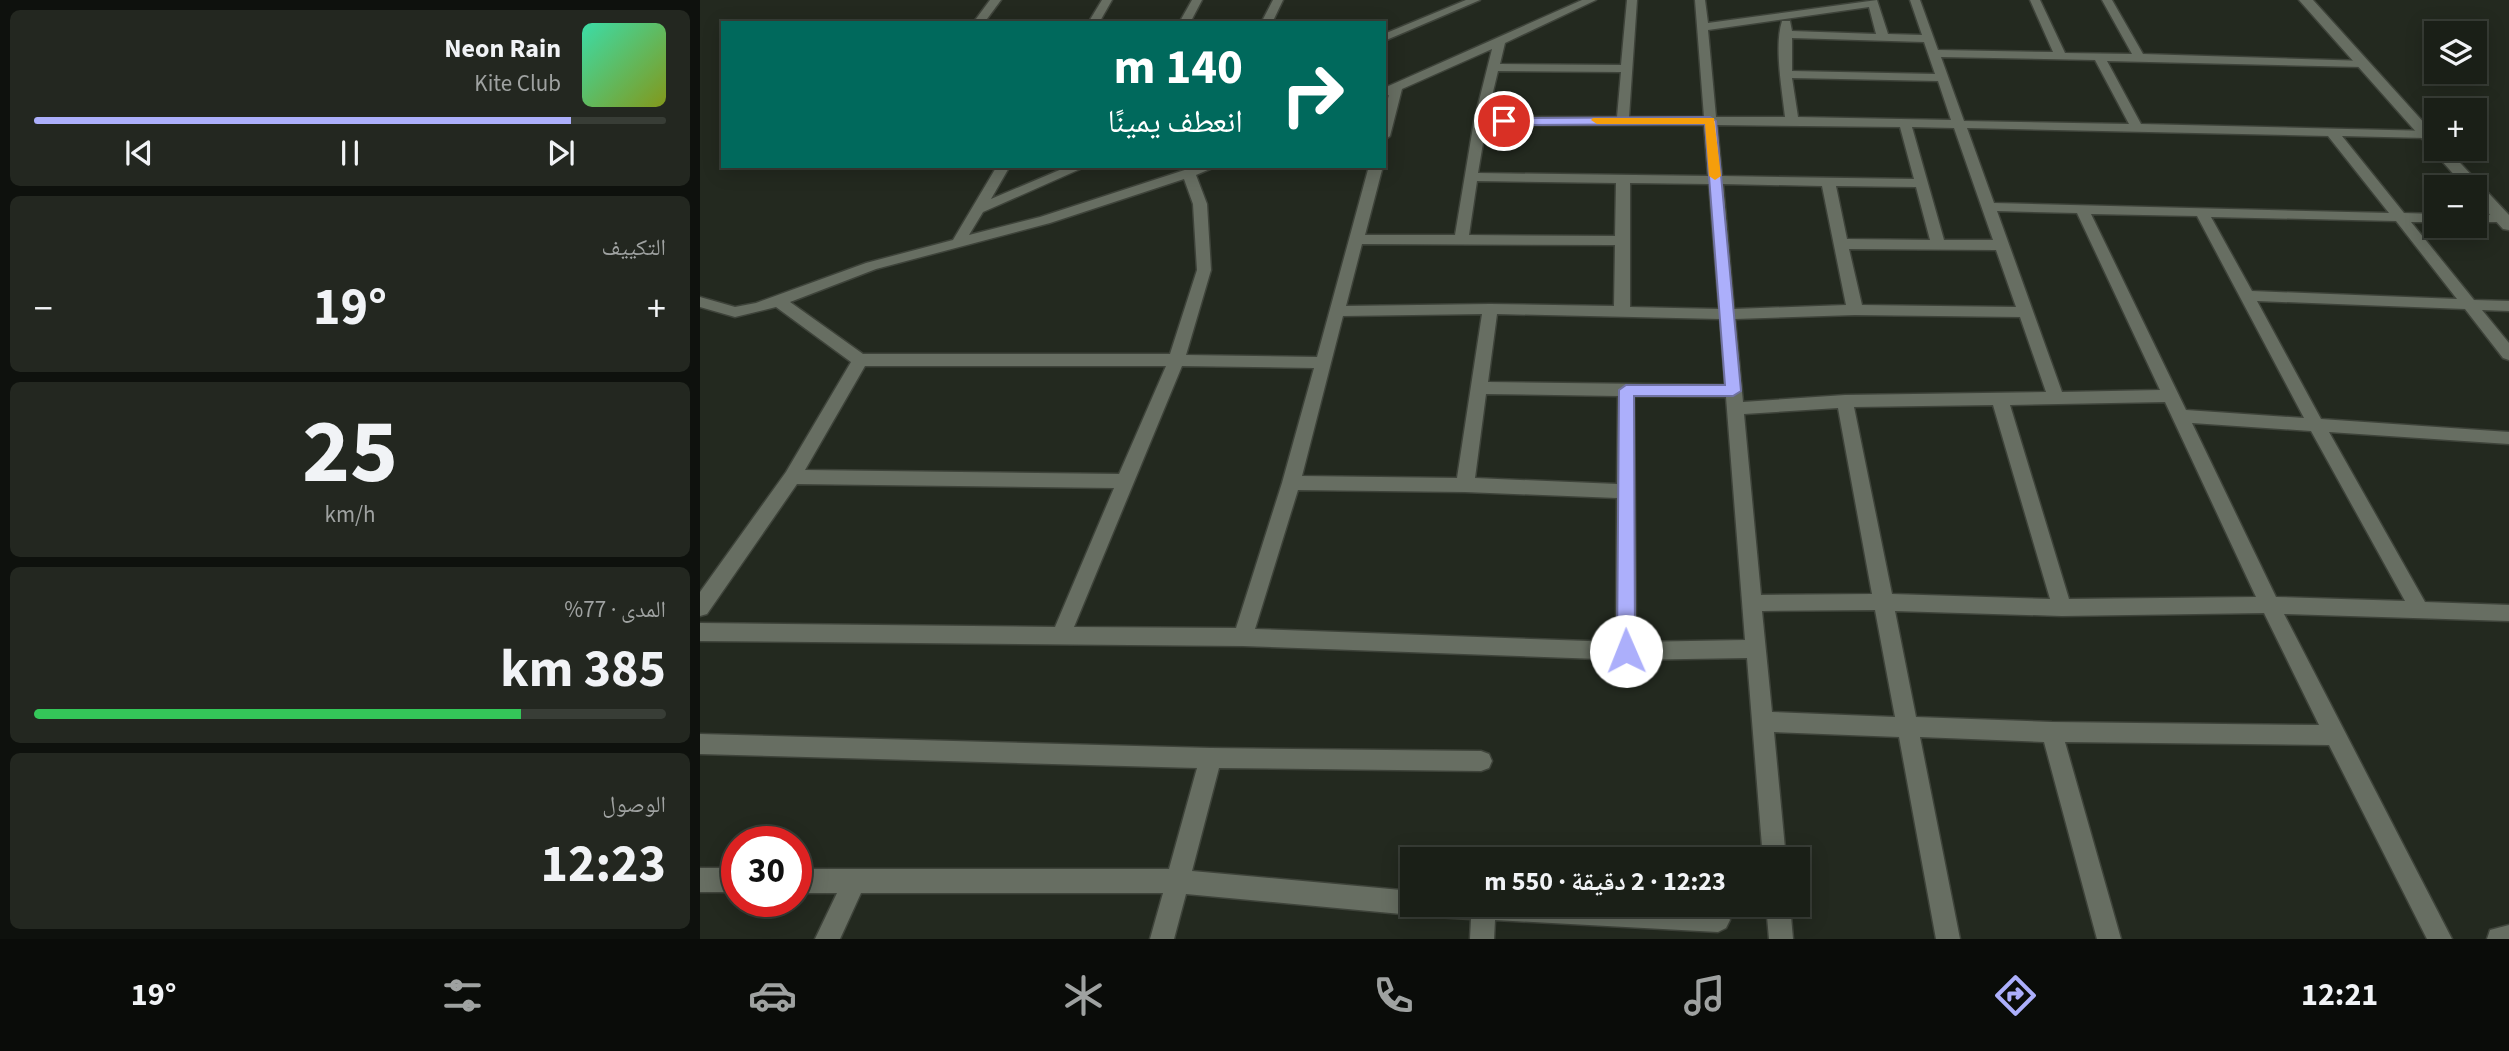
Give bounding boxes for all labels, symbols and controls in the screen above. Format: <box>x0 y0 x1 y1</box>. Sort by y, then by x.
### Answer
map controls <box>2424 21 2487 238</box>
button: layers <box>2424 21 2487 84</box>
text: Neon Rain <box>444 30 561 67</box>
text: 140 m <box>1114 33 1243 103</box>
icon: right <box>1267 49 1358 140</box>
text: Kite Club <box>474 67 561 100</box>
pin <box>1474 91 1534 151</box>
button: + <box>2424 98 2487 161</box>
text: انعطف يمينًا <box>1108 99 1243 145</box>
icon: arrive <box>1485 102 1523 140</box>
icon: previous <box>120 134 158 172</box>
icon: pause <box>331 134 369 172</box>
icon: next <box>542 134 580 172</box>
button: − <box>2424 175 2487 238</box>
text: التكييف <box>601 231 666 264</box>
text: 19° <box>313 271 387 345</box>
text: − <box>34 282 53 336</box>
text: + <box>647 282 666 336</box>
text: 25 <box>302 388 398 517</box>
text: km/h <box>325 498 376 531</box>
text: المدى · 77% <box>564 593 666 626</box>
position arrow <box>1589 614 1663 688</box>
text: 385 km <box>500 633 666 707</box>
text: الوصول <box>602 788 666 821</box>
speed limit sign: 30 <box>721 826 812 917</box>
text: 12:23 <box>541 828 666 902</box>
text: 12:23 · 2 دقيقة · 550 m <box>1484 863 1726 900</box>
icon: filters <box>438 971 487 1020</box>
icon: car <box>748 971 797 1020</box>
icon: climate <box>1059 971 1108 1020</box>
icon: phone <box>1369 971 1418 1020</box>
icon: music <box>1680 971 1729 1020</box>
icon: directions <box>1991 971 2040 1020</box>
text: 19° <box>131 972 176 1018</box>
text: 12:21 <box>2301 972 2378 1018</box>

